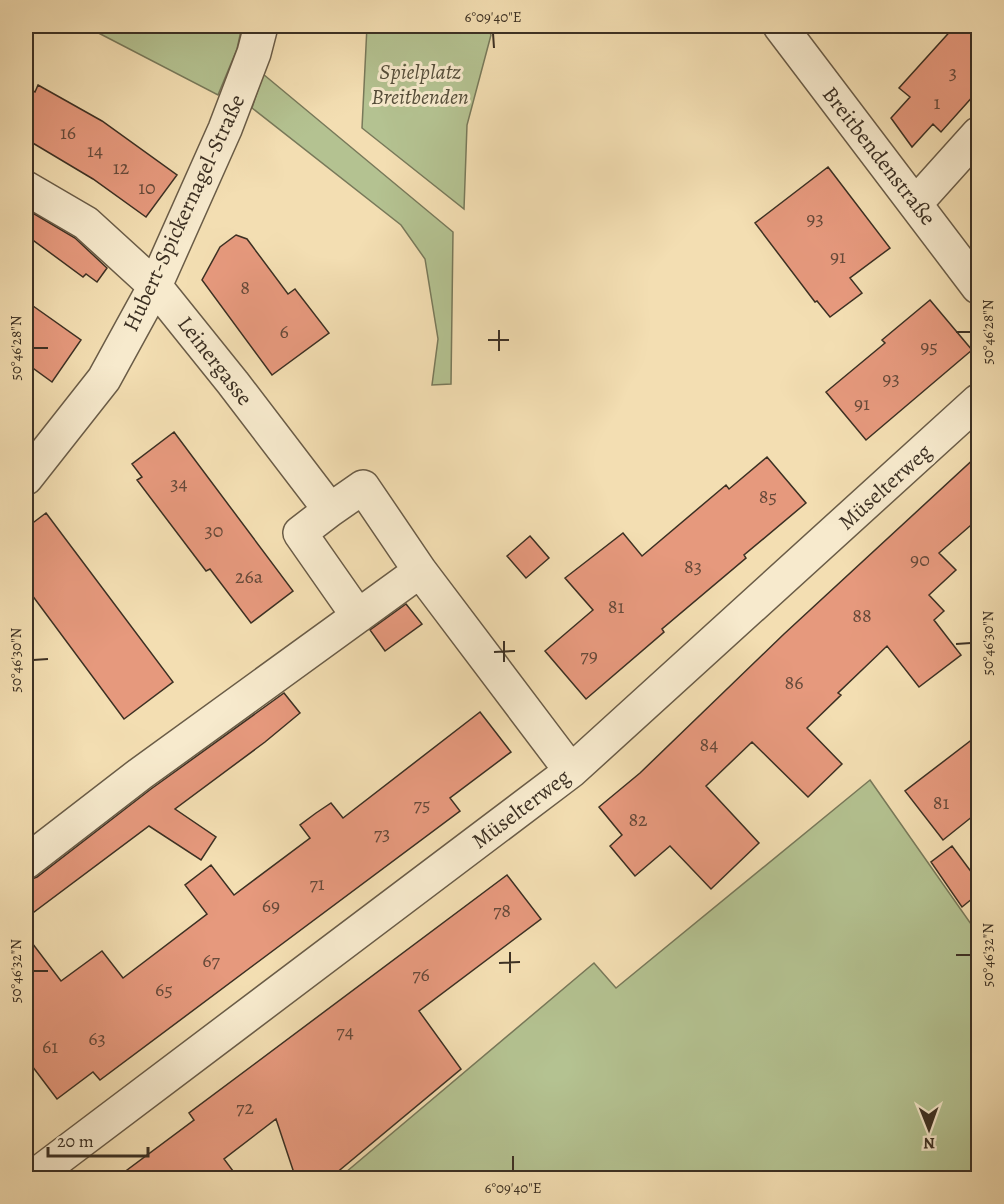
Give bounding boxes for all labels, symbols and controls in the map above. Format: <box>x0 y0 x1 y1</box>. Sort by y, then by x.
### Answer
text: 6°09'40"E <box>464 7 522 27</box>
park label: Spielplatz Breitbenden <box>371 57 469 112</box>
house number: 3 <box>949 59 957 86</box>
street label: Breitbendenstraße <box>815 80 943 232</box>
house number: 1 <box>934 89 941 116</box>
street label: Hubert-Spickernagel-Straße <box>116 90 252 336</box>
house number: 16 <box>60 119 76 146</box>
house number: 14 <box>87 137 103 164</box>
house number: 12 <box>113 154 130 181</box>
house number: 10 <box>138 174 156 201</box>
house number: 93 <box>806 205 824 232</box>
house number: 91 <box>830 243 846 270</box>
house number: 8 <box>240 274 250 301</box>
text: 50°46'28"N <box>978 299 998 365</box>
street label: Leinergasse <box>171 310 259 412</box>
text: 50°46'28"N <box>6 315 26 381</box>
house number: 6 <box>279 318 289 345</box>
house number: 95 <box>920 333 938 360</box>
house number: 93 <box>882 365 900 392</box>
house number: 91 <box>854 390 870 417</box>
street label: Müselterweg <box>832 437 938 537</box>
house number: 34 <box>170 470 188 497</box>
house number: 85 <box>759 483 777 510</box>
house number: 30 <box>205 517 223 544</box>
house number: 90 <box>910 546 930 573</box>
house number: 83 <box>684 553 702 580</box>
house number: 26a <box>235 563 264 590</box>
house number: 81 <box>608 593 624 620</box>
house number: 88 <box>852 602 872 629</box>
text: 50°46'30"N <box>978 610 998 675</box>
text: 50°46'30"N <box>6 627 26 692</box>
house number: 79 <box>580 642 598 669</box>
house number: 86 <box>785 669 803 696</box>
house number: 84 <box>700 731 718 758</box>
street label: Müselterweg <box>466 762 576 856</box>
house number: 81 <box>933 789 949 816</box>
house number: 75 <box>414 791 431 818</box>
house number: 82 <box>628 806 648 833</box>
house number: 73 <box>374 820 390 847</box>
house number: 71 <box>309 870 325 897</box>
house number: 69 <box>262 892 280 919</box>
house number: 78 <box>493 897 511 924</box>
text: 50°46'32"N <box>978 923 998 987</box>
text: 50°46'32"N <box>6 939 26 1003</box>
house number: 67 <box>202 947 220 974</box>
house number: 76 <box>412 961 430 988</box>
house number: 65 <box>155 976 173 1003</box>
house number: 74 <box>336 1018 354 1045</box>
house number: 63 <box>88 1025 106 1052</box>
house number: 61 <box>42 1033 58 1060</box>
house number: 72 <box>236 1094 254 1121</box>
north arrow <box>899 1099 959 1159</box>
scale bar <box>48 1120 148 1158</box>
text: 20 m <box>57 1129 94 1153</box>
text: N <box>923 1132 935 1154</box>
text: 6°09'40"E <box>484 1178 542 1198</box>

